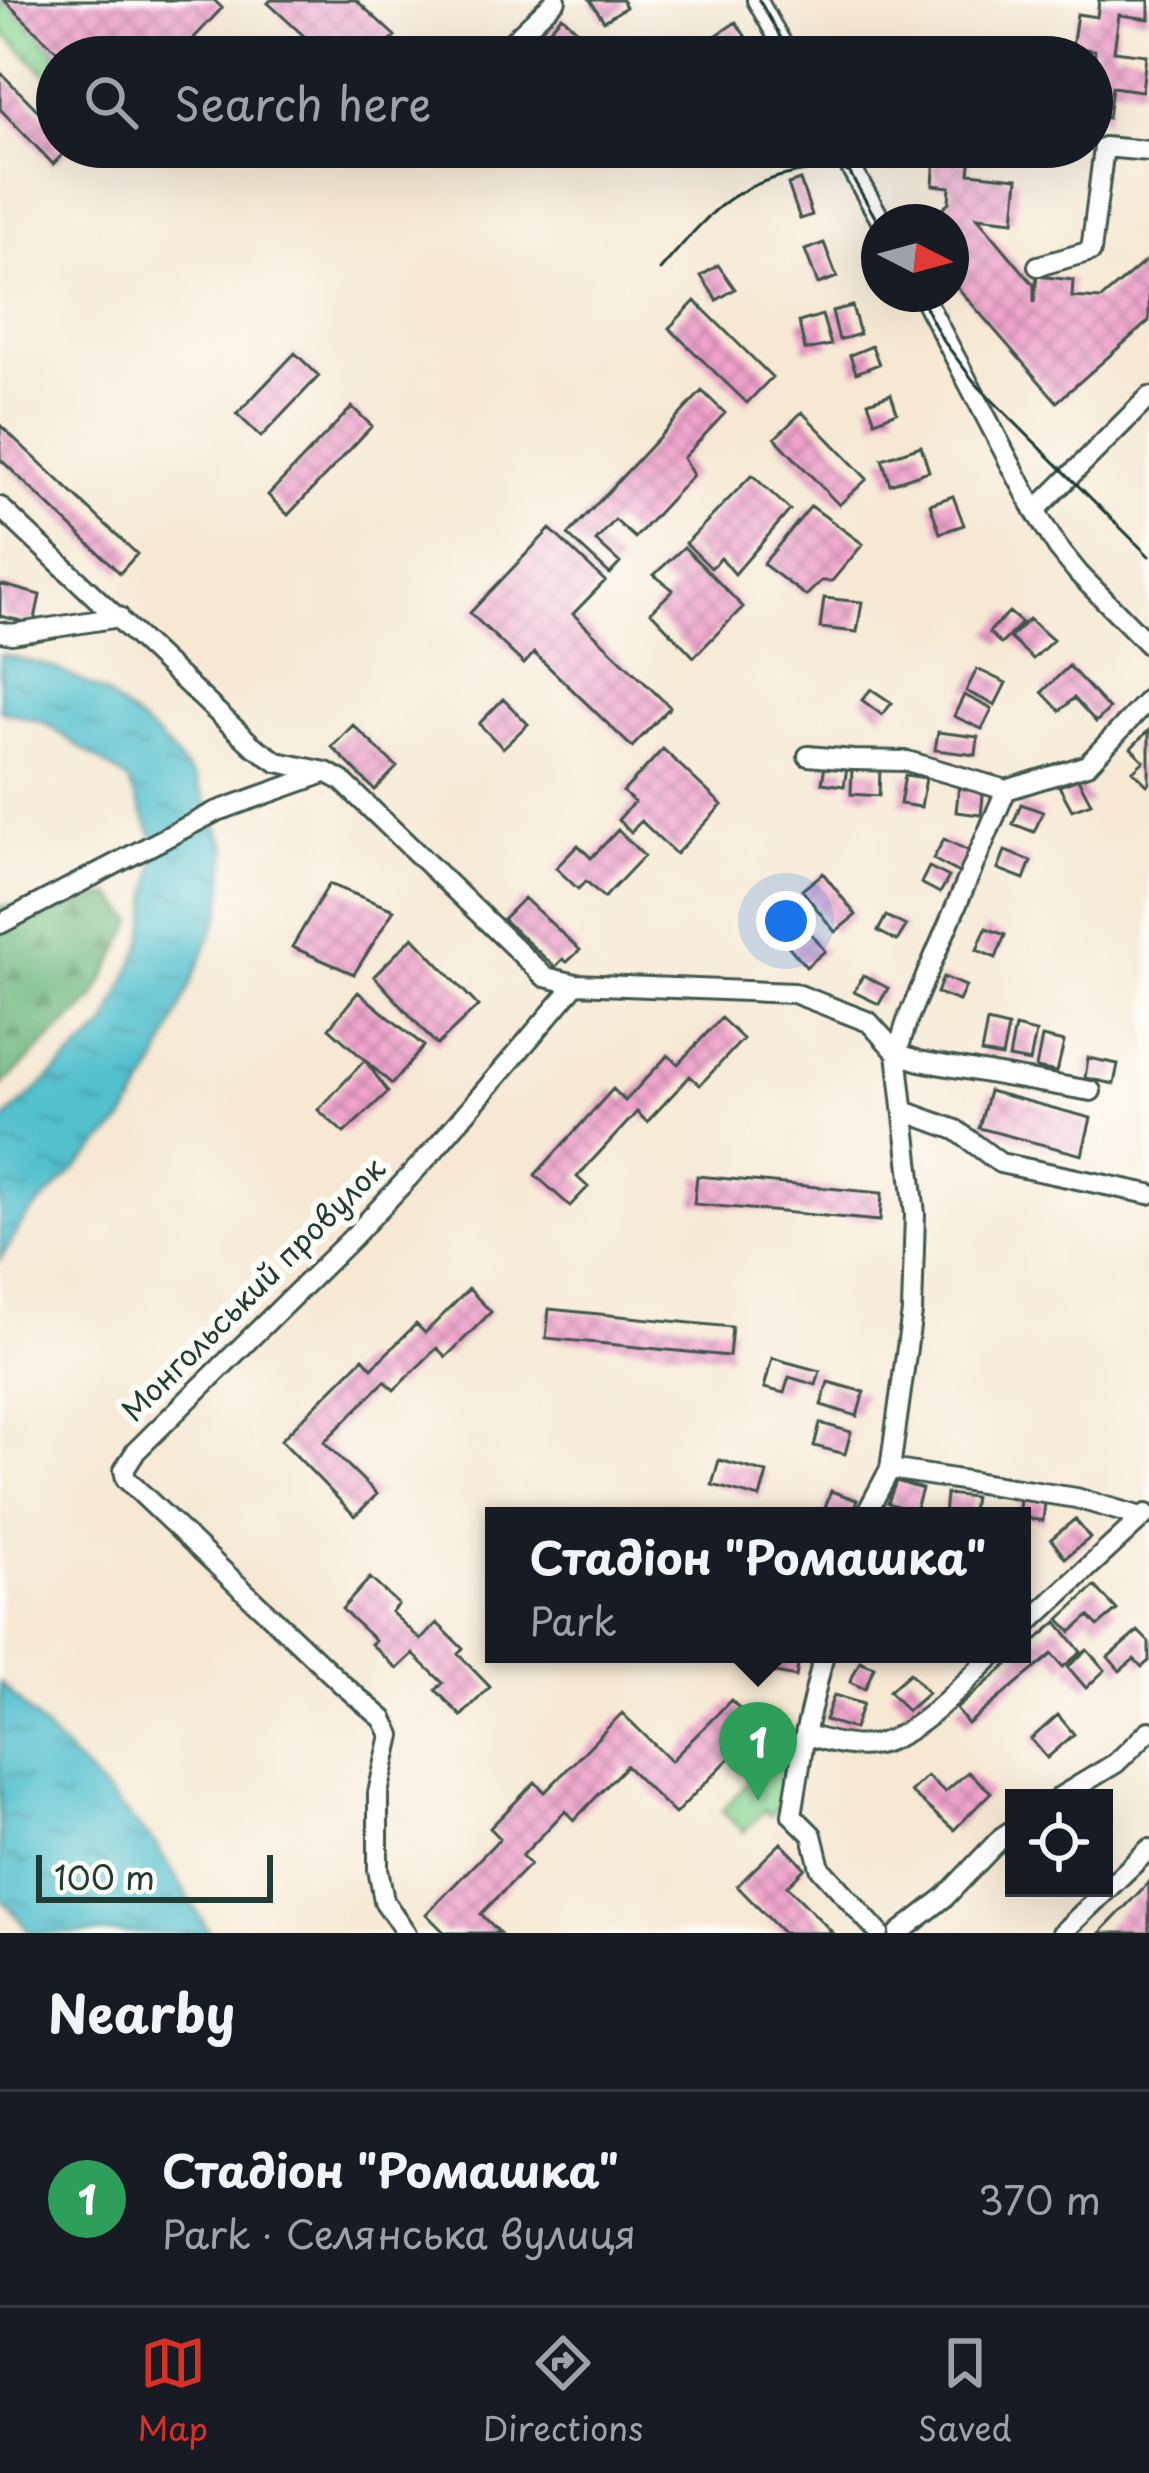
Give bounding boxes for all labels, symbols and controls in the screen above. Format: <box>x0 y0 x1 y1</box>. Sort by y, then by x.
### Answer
search box <box>36 36 1113 168</box>
text: Search here <box>174 68 431 136</box>
icon: search <box>78 69 144 135</box>
north arrow <box>861 204 969 312</box>
your location <box>756 891 816 951</box>
street label: Монгольський провулок <box>110 1146 395 1430</box>
popup <box>485 1507 1031 1663</box>
text: Стадіон "Ромашка" <box>530 1522 986 1590</box>
text: Park <box>530 1590 617 1649</box>
pin: 1 <box>719 1702 797 1801</box>
map controls <box>1005 1789 1113 1897</box>
button: locate <box>1005 1789 1113 1897</box>
scale bar <box>36 1849 273 1902</box>
text: 100 m <box>54 1851 155 1901</box>
text: Nearby <box>48 1973 235 2050</box>
text: Стадіон "Ромашка" <box>162 2135 619 2203</box>
text: 1 <box>78 2169 96 2228</box>
text: 370 m <box>978 2169 1101 2228</box>
text: Park · Селянська вулиця <box>162 2203 636 2262</box>
tab: Map <box>137 2330 208 2452</box>
tab: Directions <box>483 2330 643 2452</box>
tab: Saved <box>918 2330 1012 2452</box>

